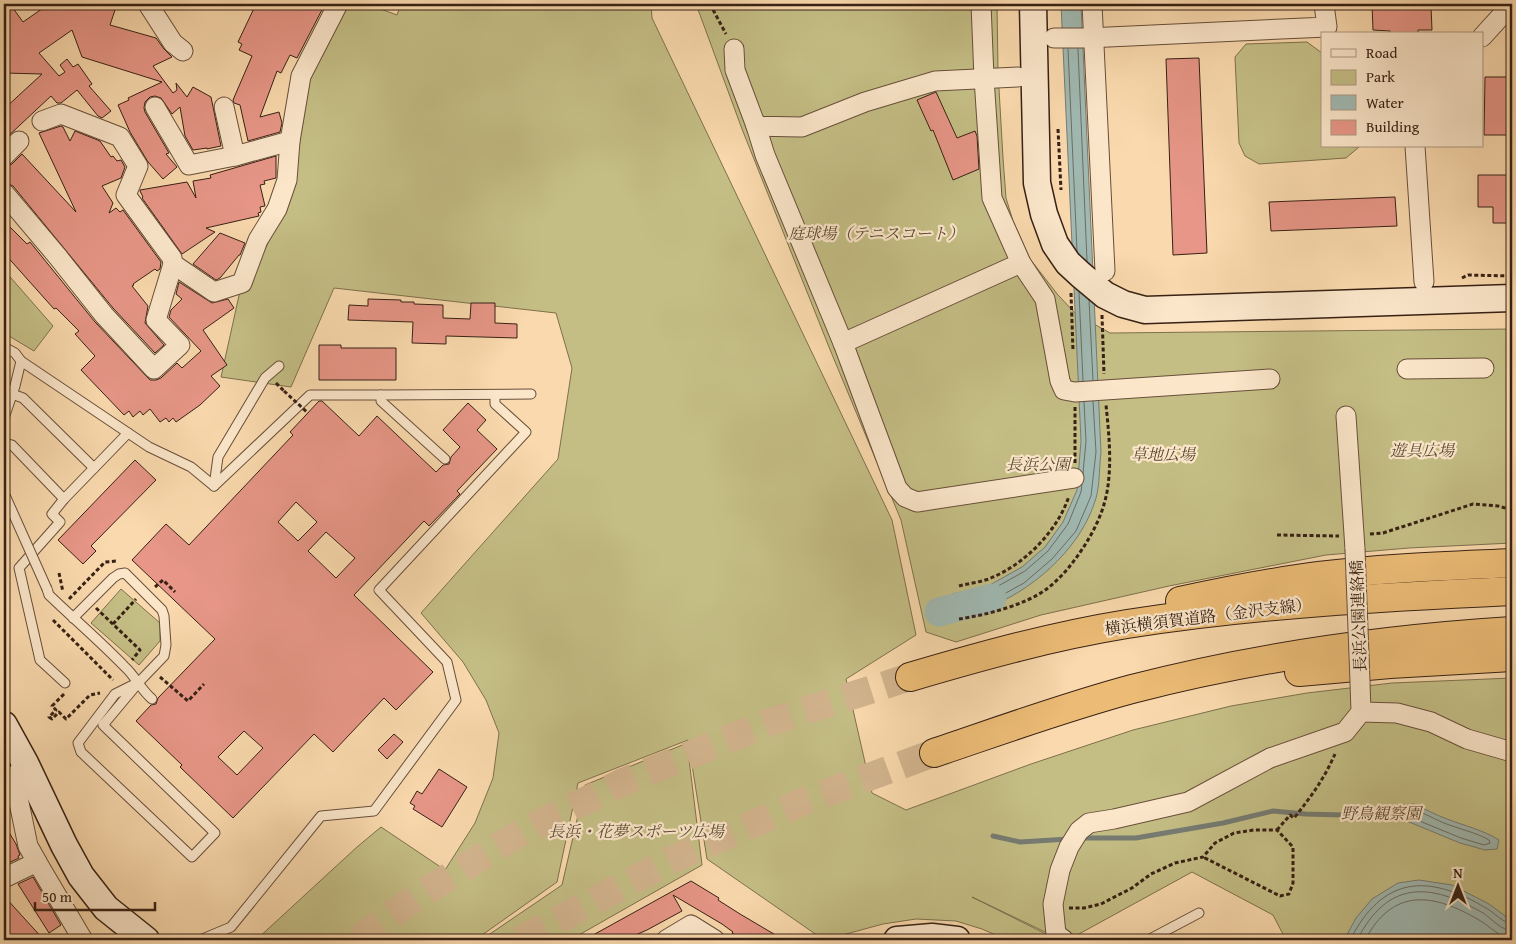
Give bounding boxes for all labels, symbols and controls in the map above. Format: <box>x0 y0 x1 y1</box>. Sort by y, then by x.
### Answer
legend <box>1321 32 1484 148</box>
text: Road <box>1366 42 1397 63</box>
text: Park <box>1366 66 1395 87</box>
text: Water <box>1366 92 1404 113</box>
text: Building <box>1366 116 1420 137</box>
park label: 庭球場（テニスコート） <box>788 221 964 245</box>
park label: 遊具広場 <box>1390 438 1456 462</box>
park label: 草地広場 <box>1131 442 1197 466</box>
park label: 長浜公園 <box>1006 452 1073 476</box>
street label: 長浜公園連絡橋 <box>1344 560 1372 672</box>
street label: 横浜横須賀道路（金沢支線） <box>1103 591 1313 641</box>
park label: 野鳥観察園 <box>1341 801 1424 825</box>
park label: 長浜・花夢スポーツ広場 <box>548 819 726 843</box>
north arrow <box>1434 862 1484 912</box>
text: N <box>1453 863 1463 883</box>
scale bar <box>35 879 155 911</box>
text: 50 m <box>42 886 73 907</box>

